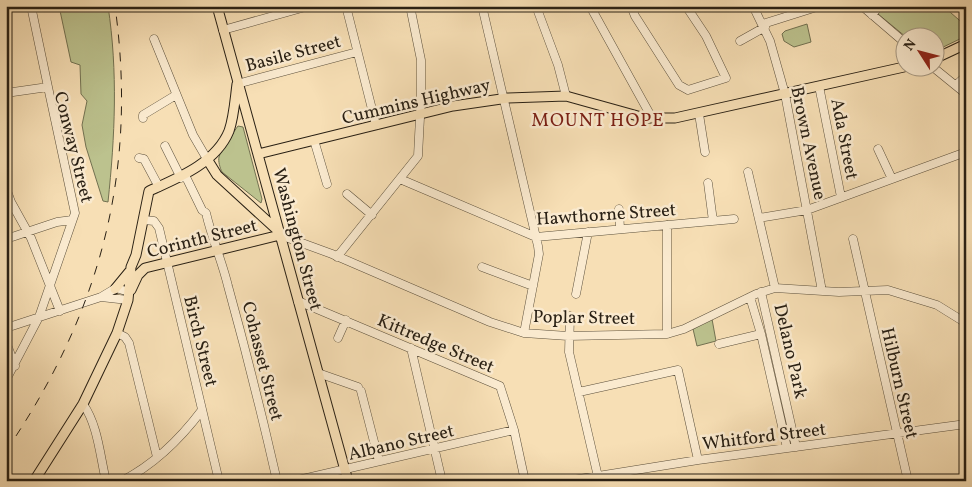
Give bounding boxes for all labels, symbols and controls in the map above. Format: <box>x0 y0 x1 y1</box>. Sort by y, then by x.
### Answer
north arrow <box>894 28 944 78</box>
street label: Basile Street <box>243 30 344 79</box>
text: N <box>900 36 921 55</box>
street label: Cummins Highway <box>340 73 493 132</box>
street label: Brown Avenue <box>783 84 832 202</box>
street label: Conway Street <box>47 89 98 206</box>
street label: Ada Street <box>823 97 864 182</box>
district label: MOUNT HOPE <box>531 108 665 134</box>
street label: Washington Street <box>265 165 328 314</box>
street label: Hawthorne Street <box>535 198 677 233</box>
street label: Corinth Street <box>145 214 260 265</box>
street label: Birch Street <box>176 293 223 390</box>
street label: Cohasset Street <box>235 299 288 424</box>
street label: Delano Park <box>766 301 813 401</box>
street label: Poplar Street <box>533 305 635 332</box>
street label: Kittredge Street <box>373 308 498 380</box>
street label: Hilburn Street <box>874 325 923 441</box>
street label: Whitford Street <box>701 417 828 457</box>
street label: Albano Street <box>346 419 457 468</box>

